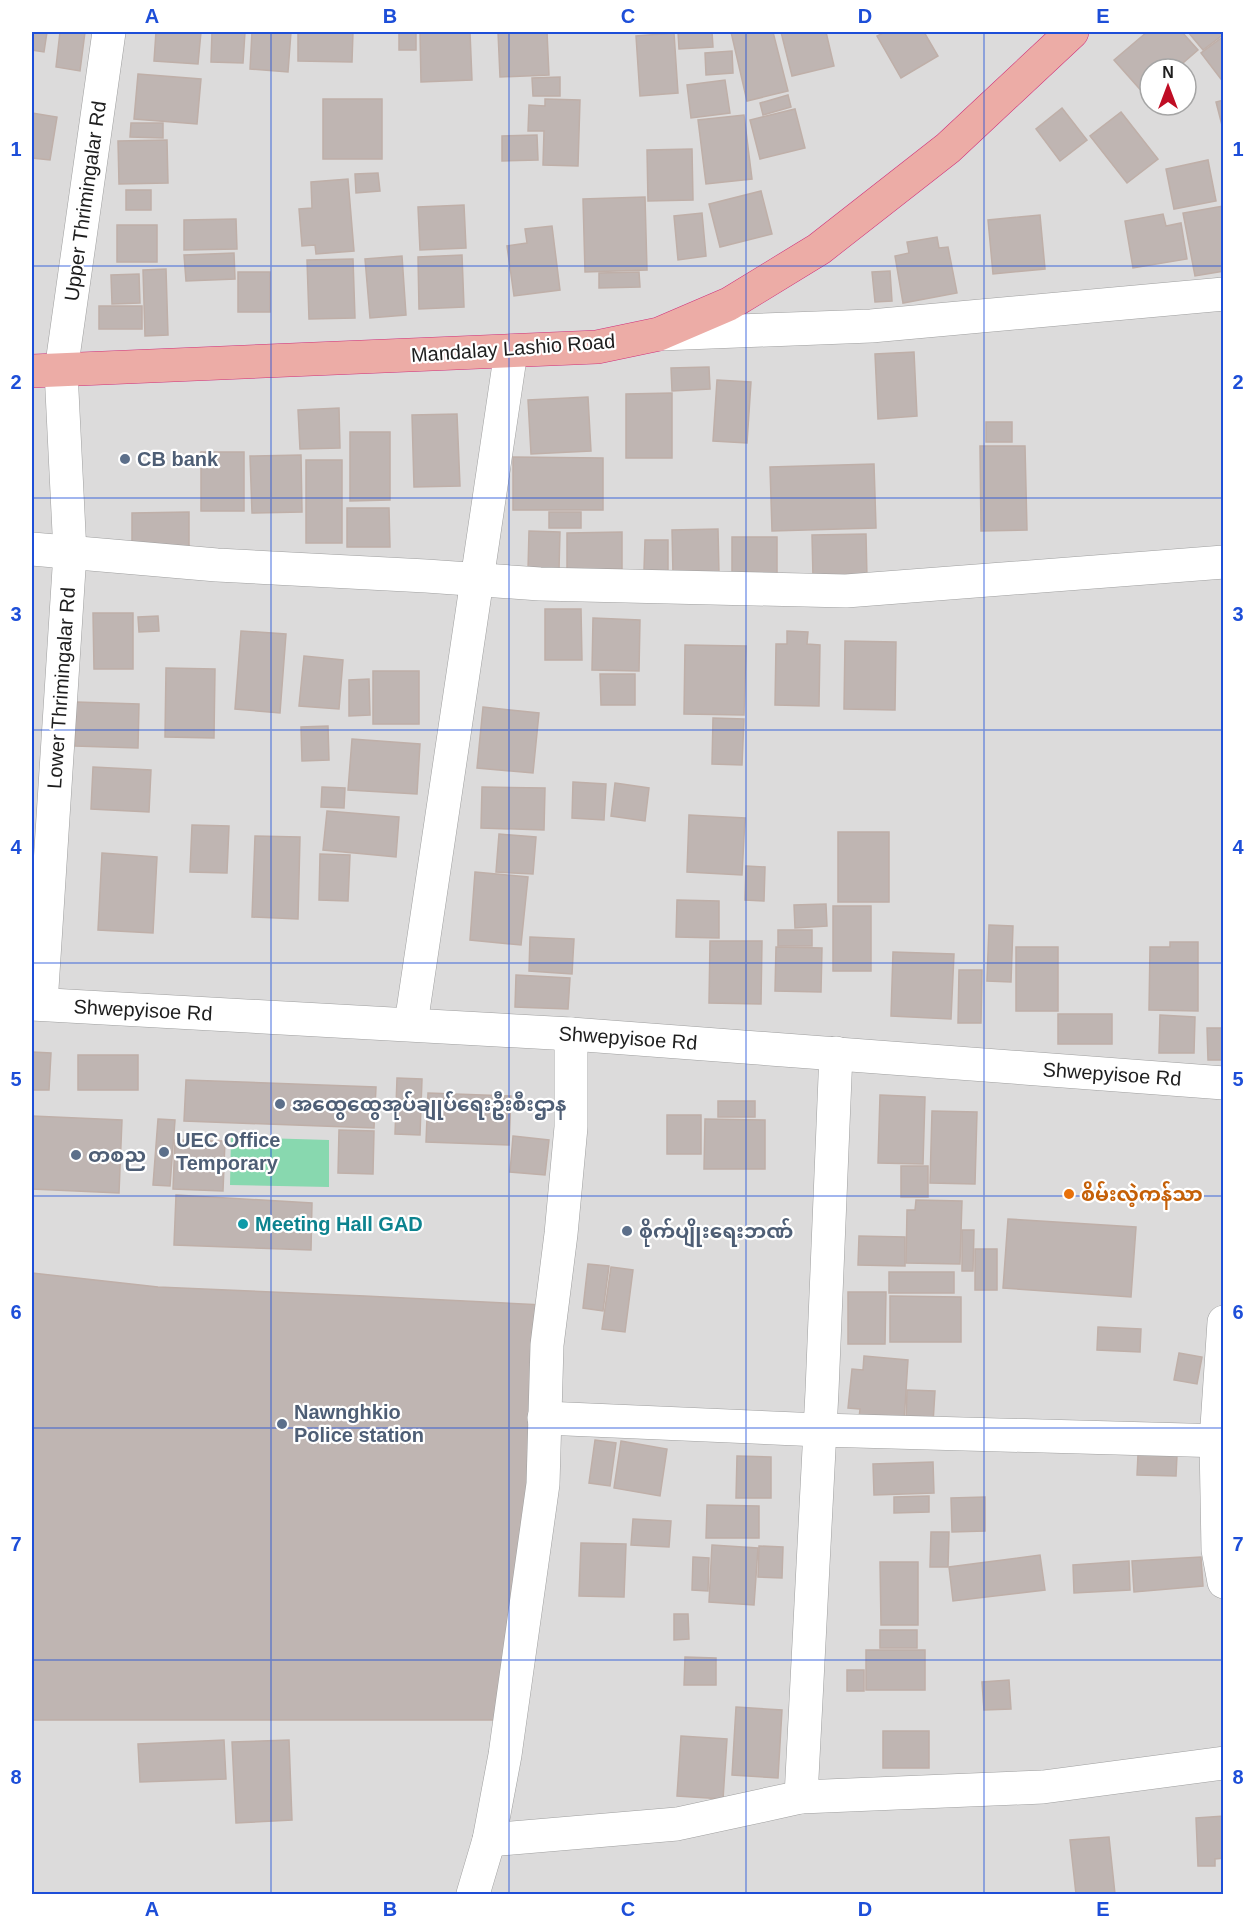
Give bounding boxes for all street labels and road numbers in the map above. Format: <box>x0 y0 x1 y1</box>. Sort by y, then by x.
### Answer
street label: Upper Thrimingalar Rd <box>60 99 110 303</box>
street label: Mandalay Lashio Road <box>410 330 616 366</box>
street label: Lower Thrimingalar Rd <box>43 587 79 789</box>
street label: Shwepyisoe Rd <box>73 995 213 1025</box>
street label: Shwepyisoe Rd <box>558 1022 698 1054</box>
street label: Shwepyisoe Rd <box>1042 1058 1182 1090</box>

